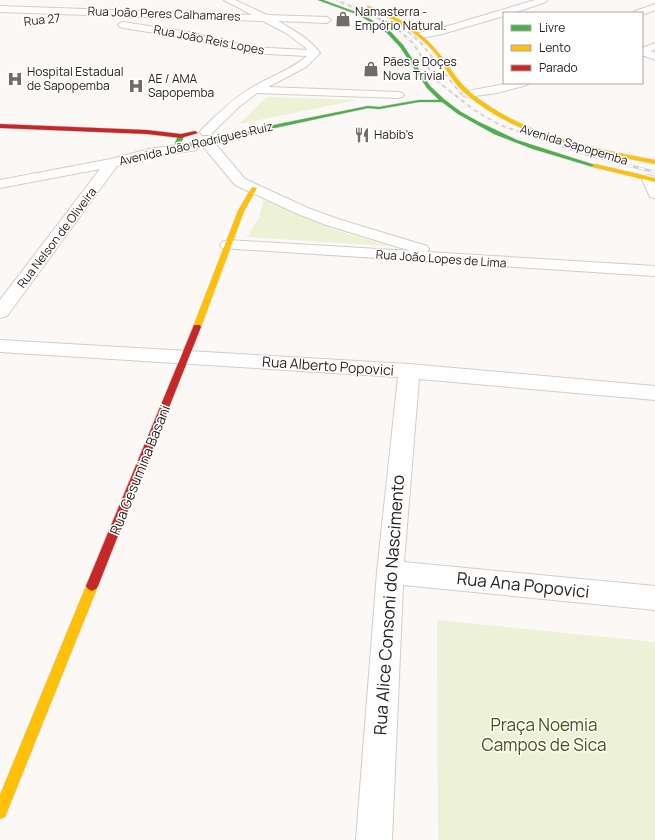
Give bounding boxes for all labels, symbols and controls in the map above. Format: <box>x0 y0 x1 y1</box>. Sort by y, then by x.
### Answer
street label: Rua João Peres Calhamares <box>87 2 241 25</box>
place label: Namasterra - Empório Natural. <box>355 3 446 34</box>
street label: Rua 27 <box>23 9 61 30</box>
shop icon: Namasterra - Empório Natural. <box>334 10 352 28</box>
legend <box>503 12 643 84</box>
text: Livre <box>539 19 565 36</box>
street label: Rua João Reis Lopes <box>152 20 266 59</box>
text: Lento <box>539 39 571 56</box>
place label: Pães e Doçes Nova Trivial <box>383 53 457 84</box>
text: Parado <box>539 59 578 76</box>
shop icon: Pães e Doçes Nova Trivial <box>362 60 380 78</box>
place label: Hospital Estadual de Sapopemba <box>27 63 123 94</box>
hospital icon: Hospital Estadual de Sapopemba <box>6 70 24 88</box>
place label: AE / AMA Sapopemba <box>148 70 214 101</box>
hospital icon: AE / AMA Sapopemba <box>127 77 145 95</box>
street label: Avenida João Rodrigues Ruiz <box>117 118 275 170</box>
street label: Avenida Sapopemba <box>518 120 630 169</box>
restaurant icon: Habib's <box>353 126 371 144</box>
place label: Habib's <box>374 126 414 143</box>
street label: Rua Nelson de Oliveira <box>13 184 100 292</box>
street label: Rua João Lopes de Lima <box>375 245 507 272</box>
street label: Rua Alberto Popovici <box>262 351 395 380</box>
street label: Rua Gesumina Basani <box>105 402 174 538</box>
street label: Rua Alice Consoni do Nascimento <box>368 474 409 736</box>
street label: Rua Ana Popovici <box>456 566 590 603</box>
park label: Praça Noemia Campos de Sica <box>481 713 607 756</box>

